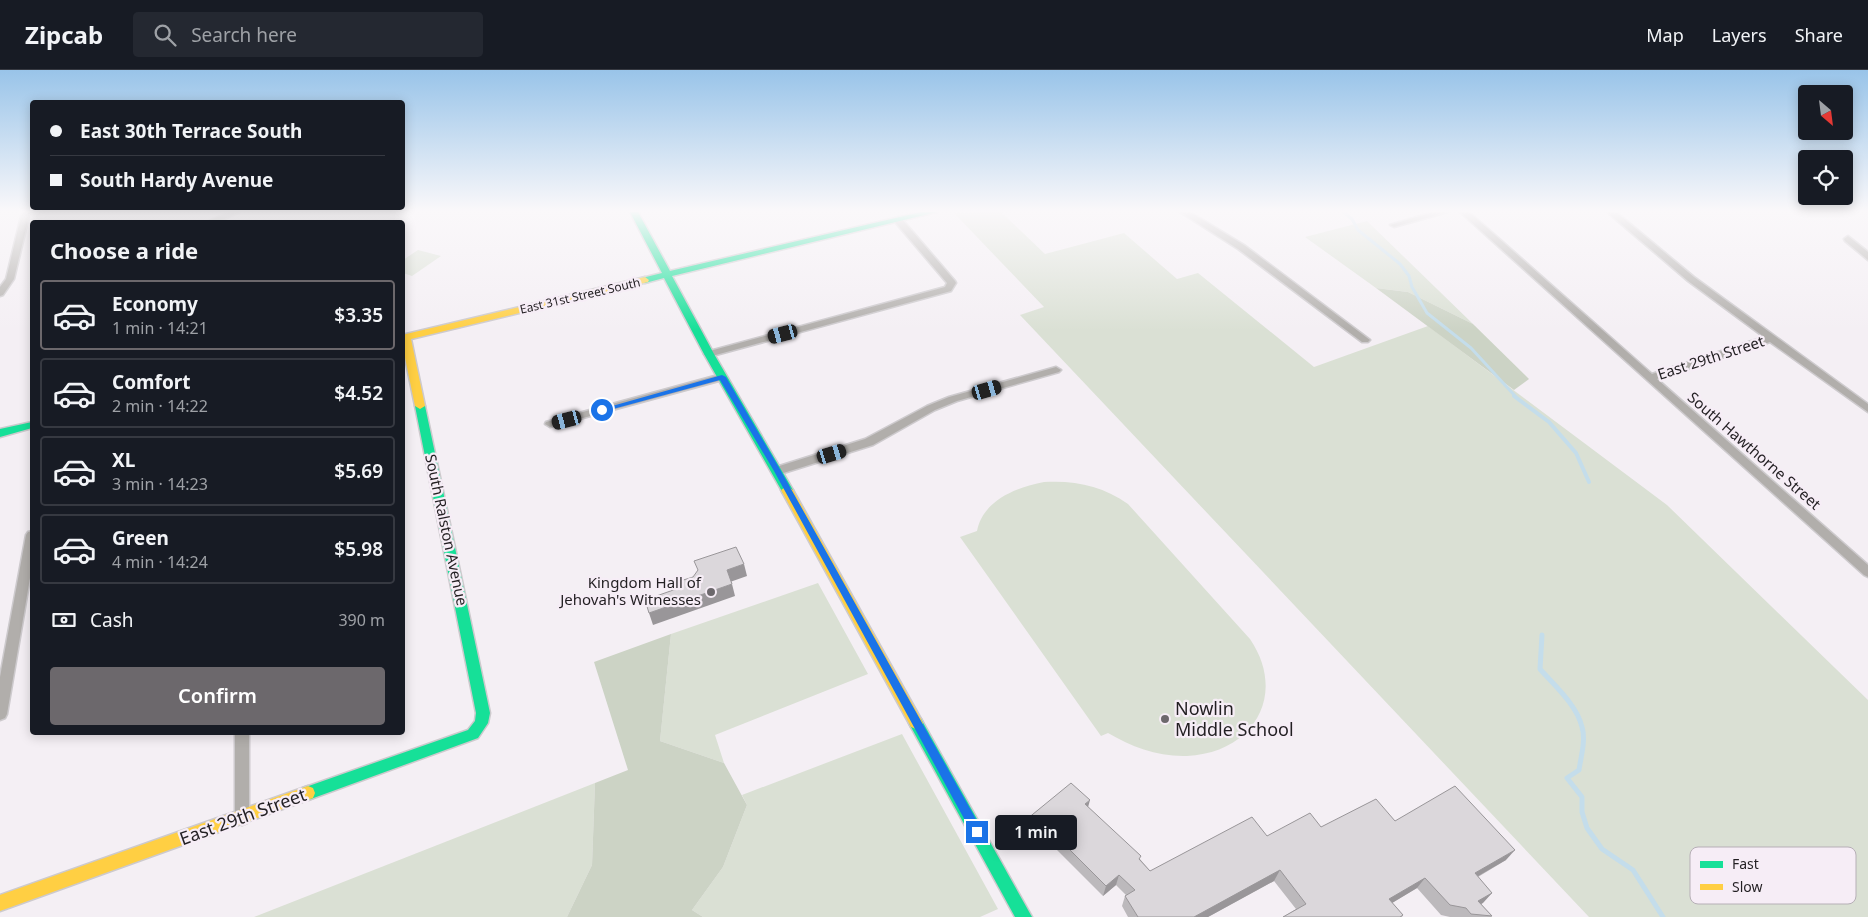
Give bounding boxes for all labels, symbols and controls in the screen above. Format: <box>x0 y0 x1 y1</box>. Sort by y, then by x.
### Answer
search box <box>133 12 483 57</box>
text: Zipcab <box>25 18 103 51</box>
icon: search <box>151 21 179 49</box>
text: Search here <box>191 22 297 48</box>
text: Map <box>1646 23 1684 47</box>
text: Layers <box>1712 23 1767 47</box>
text: Share <box>1795 23 1843 47</box>
north arrow <box>1798 85 1852 140</box>
map controls <box>1798 85 1853 205</box>
text: East 30th Terrace South <box>80 118 302 144</box>
button: locate <box>1798 150 1853 205</box>
text: South Hardy Avenue <box>80 167 273 193</box>
text: Choose a ride <box>50 235 198 265</box>
street label: East 31st Street South <box>518 273 642 318</box>
text: Economy <box>112 291 198 317</box>
icon: car <box>52 293 97 338</box>
text: $3.35 <box>334 302 383 328</box>
text: 1 min · 14:21 <box>112 317 208 339</box>
car <box>766 323 799 345</box>
street label: East 29th Street <box>1655 330 1767 384</box>
text: Comfort <box>112 369 191 395</box>
icon: car <box>52 371 97 416</box>
car <box>970 379 1003 401</box>
text: $4.52 <box>334 380 383 406</box>
street label: South Hawthorne Street <box>1684 387 1826 514</box>
text: 2 min · 14:22 <box>112 395 208 417</box>
route start <box>591 399 613 421</box>
car <box>550 409 583 431</box>
car <box>815 442 848 466</box>
text: XL <box>112 447 135 473</box>
icon: car <box>52 449 97 494</box>
street label: South Ralston Avenue <box>421 452 473 607</box>
text: $5.69 <box>334 458 383 484</box>
text: 3 min · 14:23 <box>112 473 208 495</box>
text: Green <box>112 525 169 551</box>
icon: car <box>52 527 97 572</box>
text: $5.98 <box>334 536 383 562</box>
text: 4 min · 14:24 <box>112 551 208 573</box>
place label: Kingdom Hall of Jehovah's Witnesses <box>558 572 702 609</box>
marker: Kingdom Hall of Jehovah's Witnesses <box>705 586 717 598</box>
icon: cash <box>50 606 78 634</box>
text: Cash <box>90 607 134 633</box>
text: 390 m <box>338 609 385 631</box>
button: Confirm <box>50 667 385 725</box>
place label: Nowlin Middle School <box>1175 696 1294 741</box>
marker: Nowlin Middle School <box>1159 713 1171 725</box>
street label: East 29th Street <box>176 782 310 850</box>
callout: 1 min <box>994 814 1077 850</box>
route end <box>966 821 988 843</box>
text: 1 min <box>1014 821 1058 843</box>
legend <box>1690 847 1856 904</box>
text: Fast <box>1732 854 1759 873</box>
text: Slow <box>1732 877 1763 896</box>

